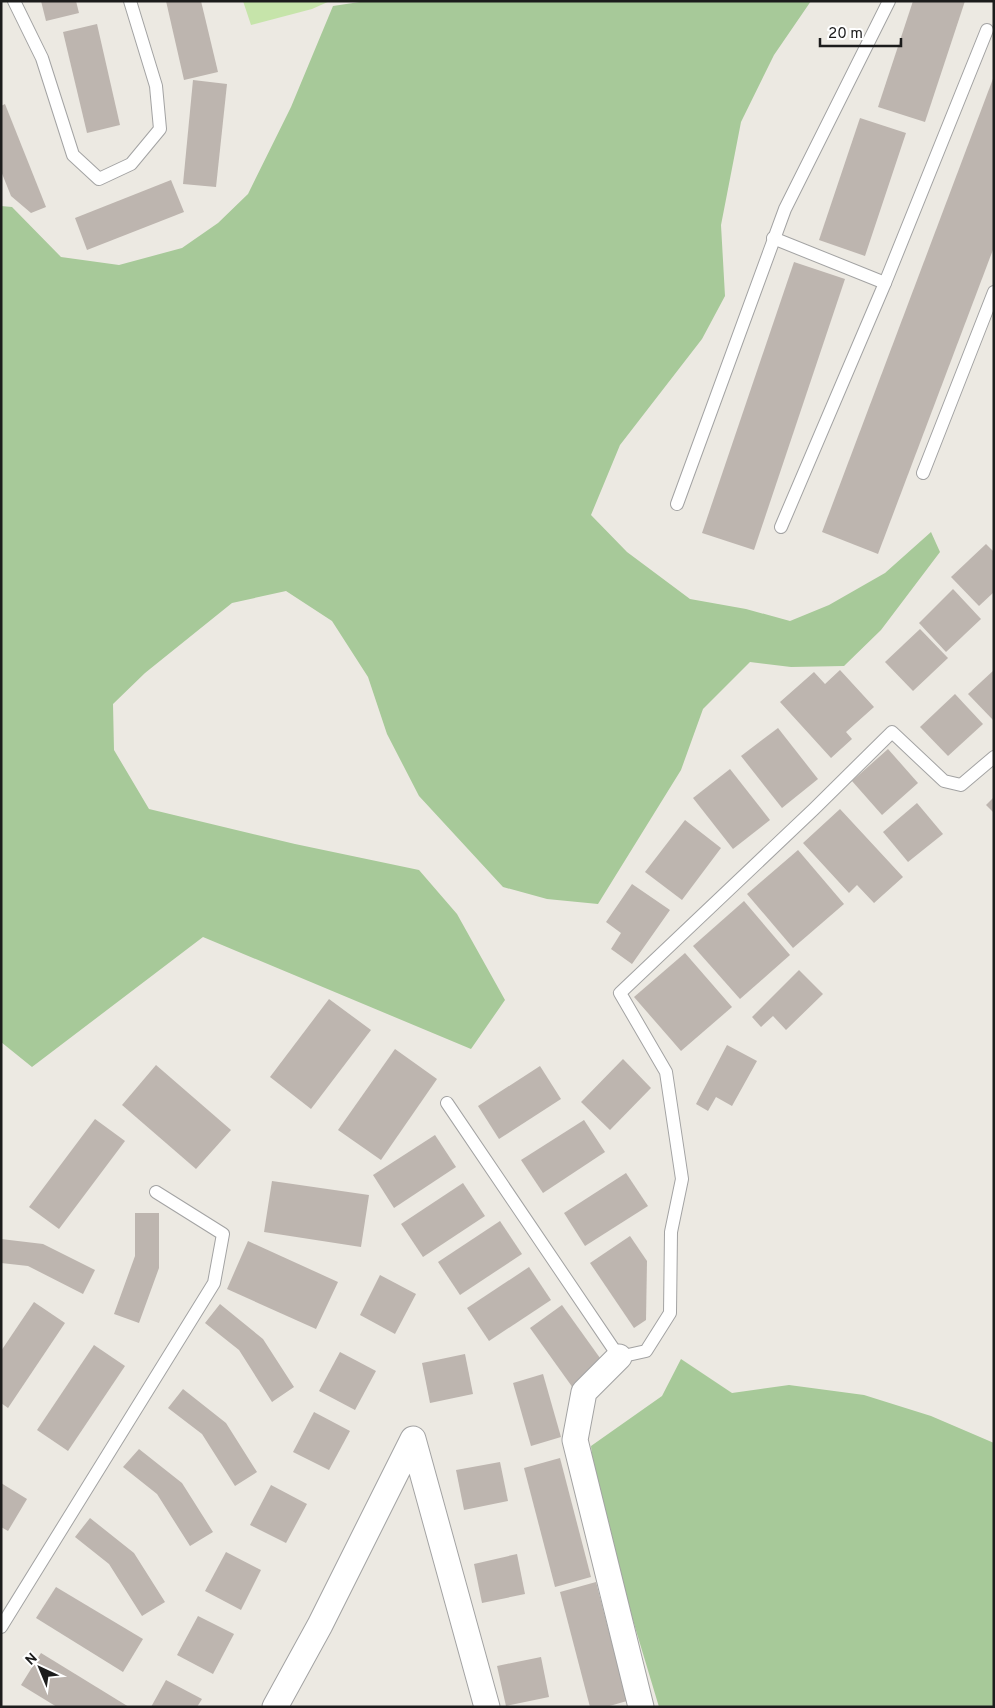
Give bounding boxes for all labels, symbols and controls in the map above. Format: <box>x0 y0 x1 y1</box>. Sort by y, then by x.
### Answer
scale bar <box>820 15 901 47</box>
text: 20 m <box>828 25 863 44</box>
north arrow <box>15 1643 65 1693</box>
text: N <box>22 1650 42 1669</box>

